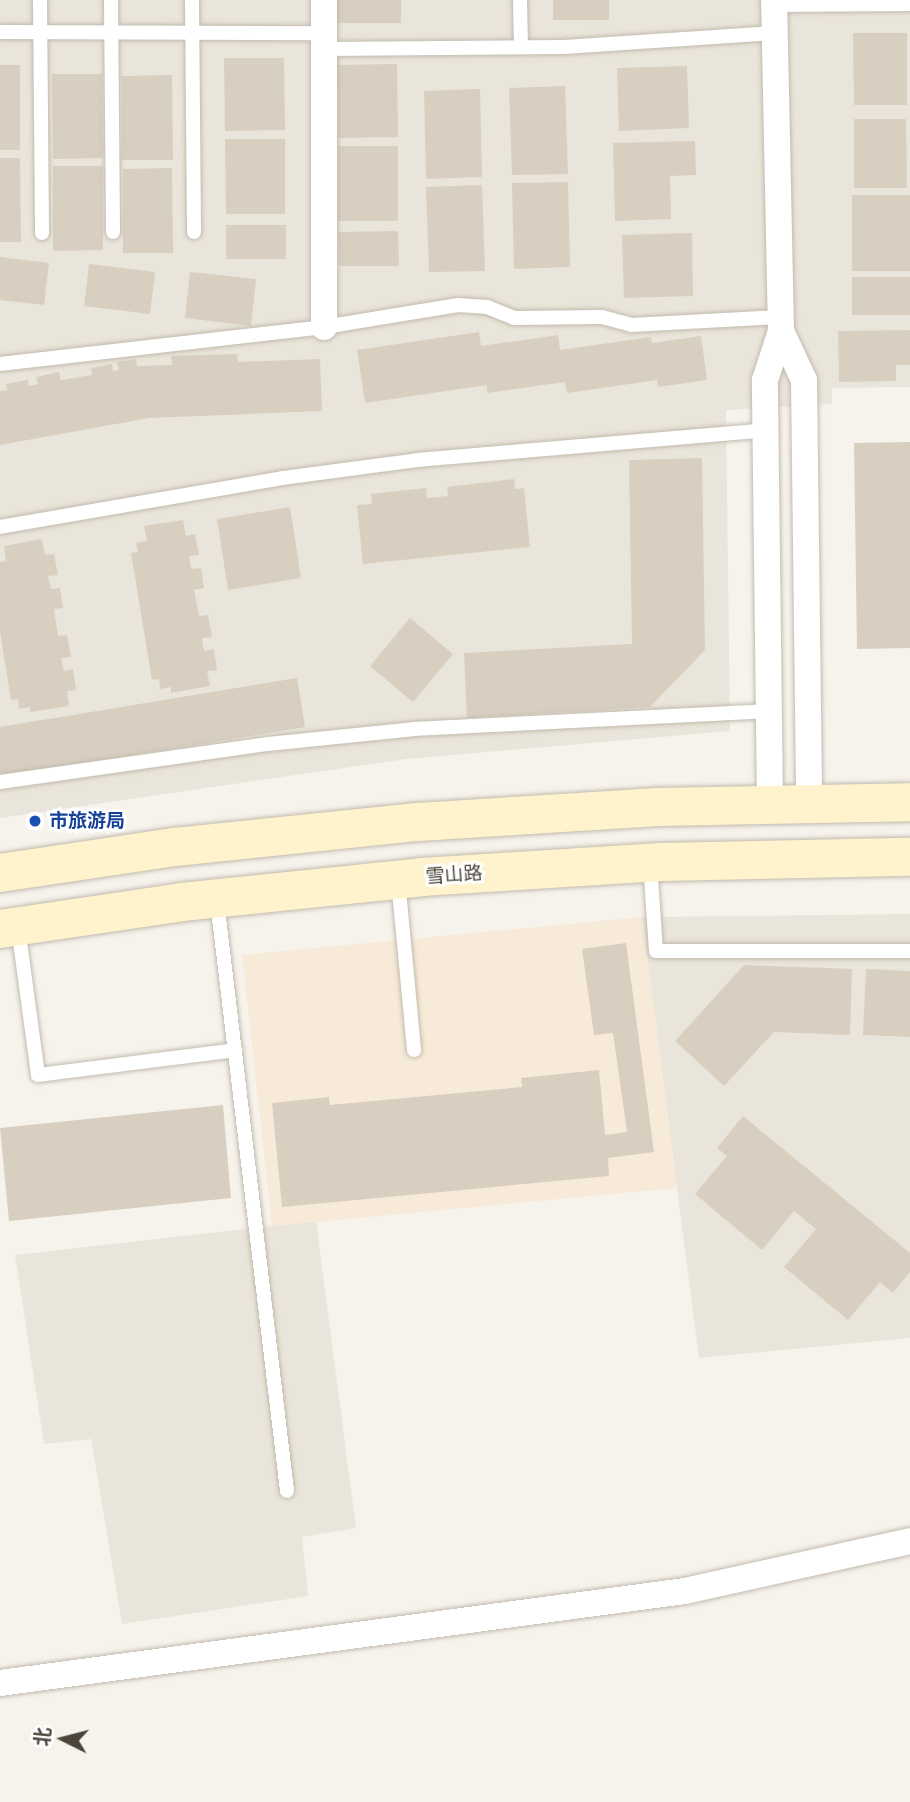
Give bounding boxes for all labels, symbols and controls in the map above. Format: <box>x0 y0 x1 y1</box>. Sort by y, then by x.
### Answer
place label: 市旅游局 <box>49 810 125 832</box>
marker: 市旅游局 <box>27 813 43 829</box>
street label: 雪山路 <box>425 862 483 888</box>
north arrow <box>28 1704 98 1774</box>
text: 北 <box>28 1726 56 1748</box>

